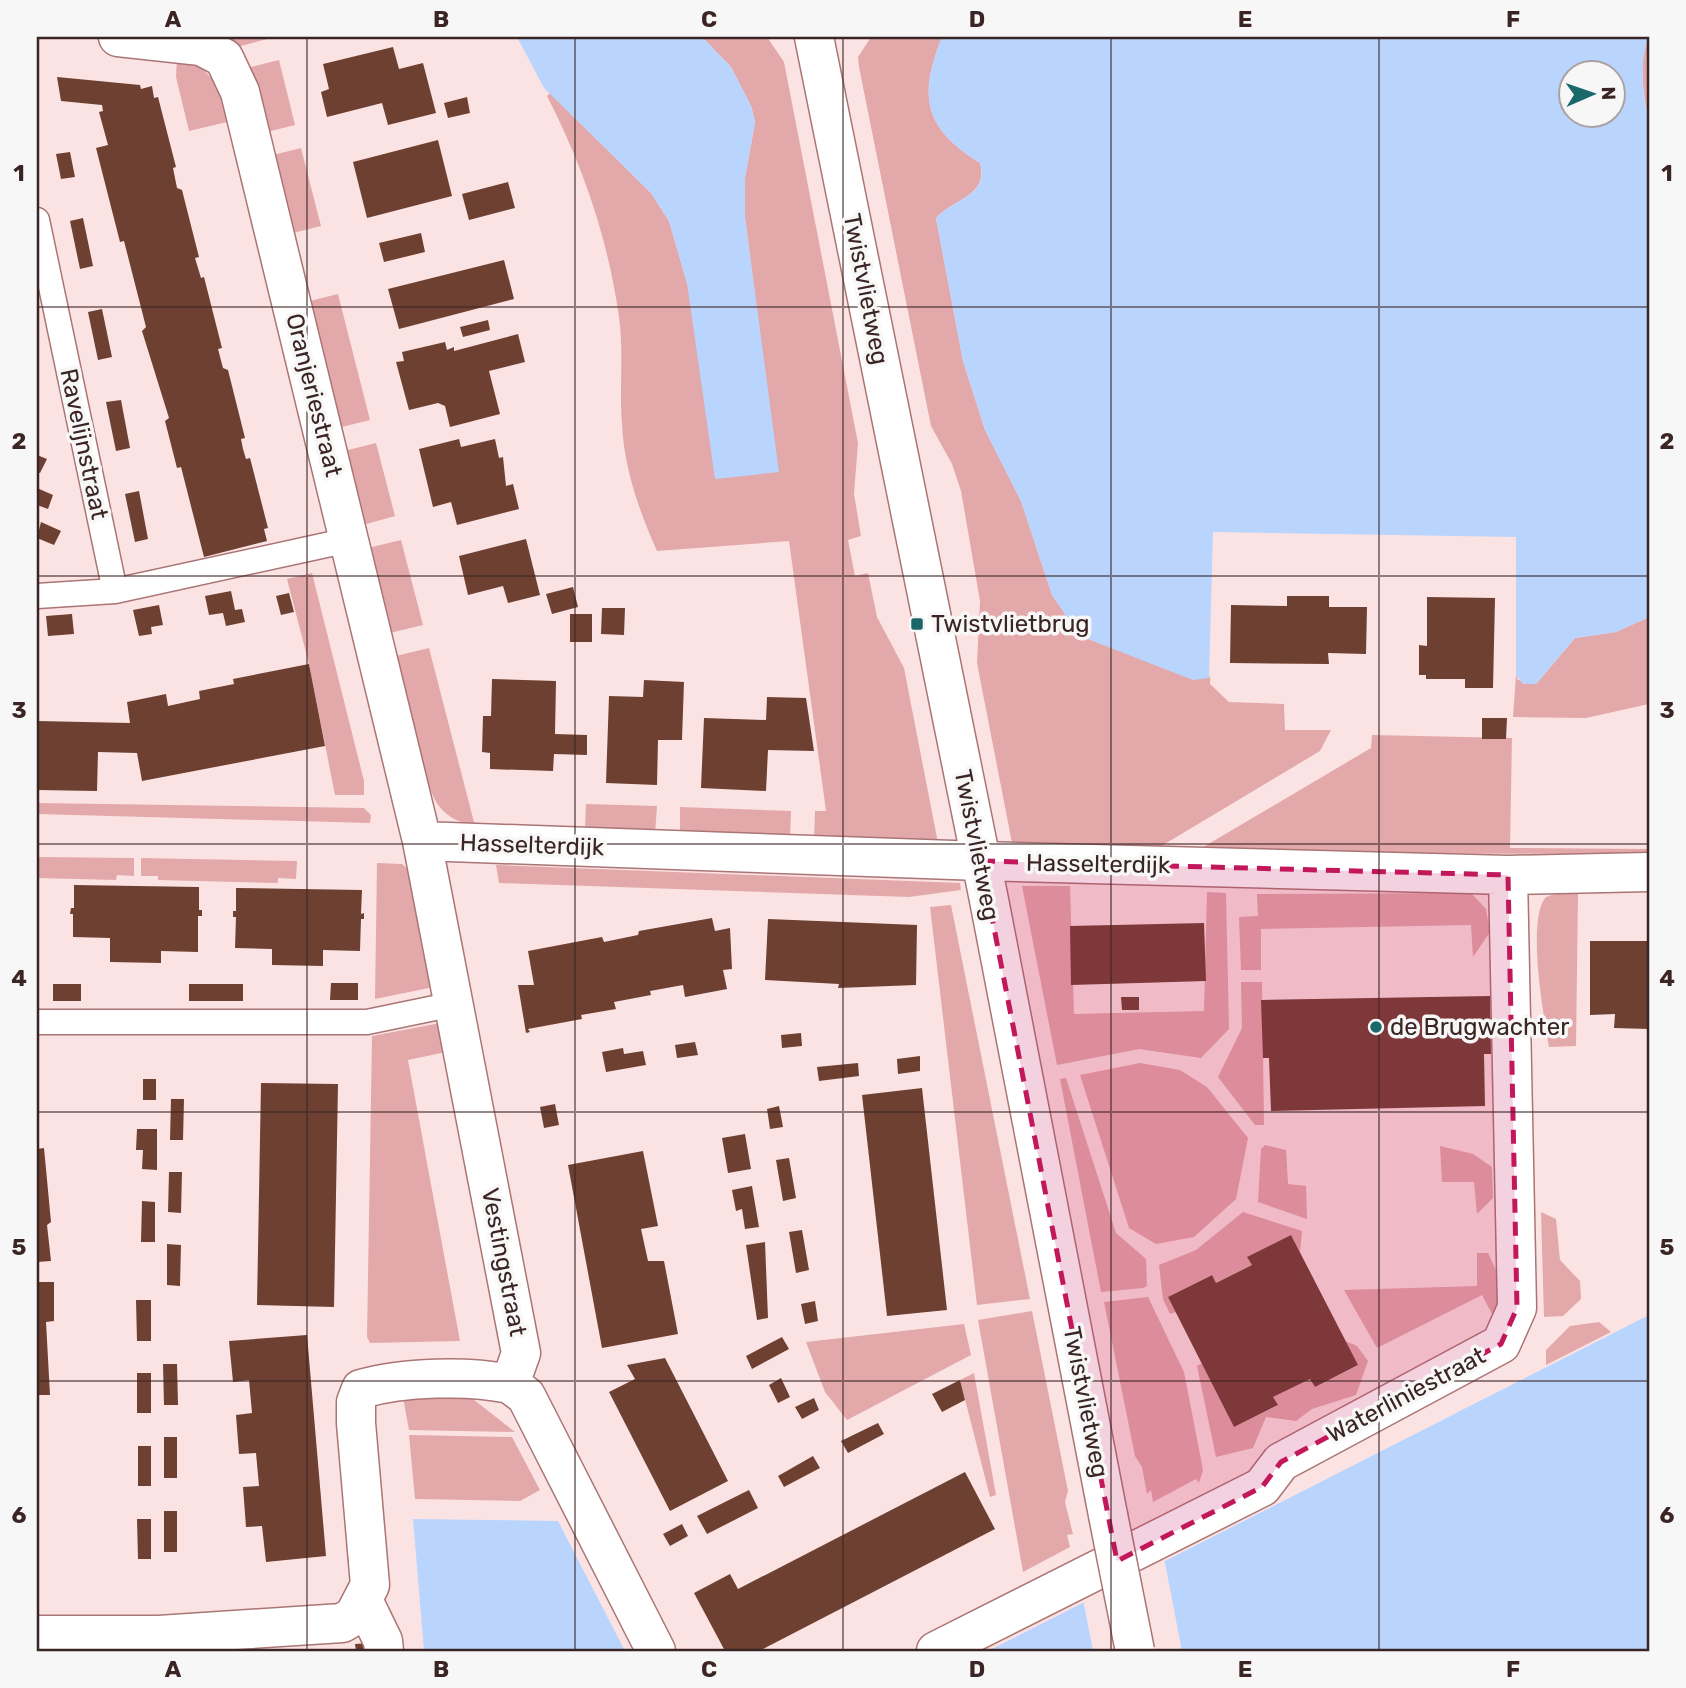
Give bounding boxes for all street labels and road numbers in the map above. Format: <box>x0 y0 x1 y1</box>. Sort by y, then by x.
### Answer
street label: Twistvlietweg <box>838 211 894 367</box>
street label: Oranjeriestraat <box>280 311 348 479</box>
street label: Ravelijnstraat <box>54 366 114 522</box>
street label: Twistvlietweg <box>949 767 1005 923</box>
street label: Hasselterdijk <box>459 828 605 862</box>
street label: Hasselterdijk <box>1026 849 1171 879</box>
street label: Vestingstraat <box>476 1185 532 1339</box>
street label: Twistvlietweg <box>1058 1324 1114 1480</box>
street label: Waterliniestraat <box>1322 1341 1490 1449</box>

